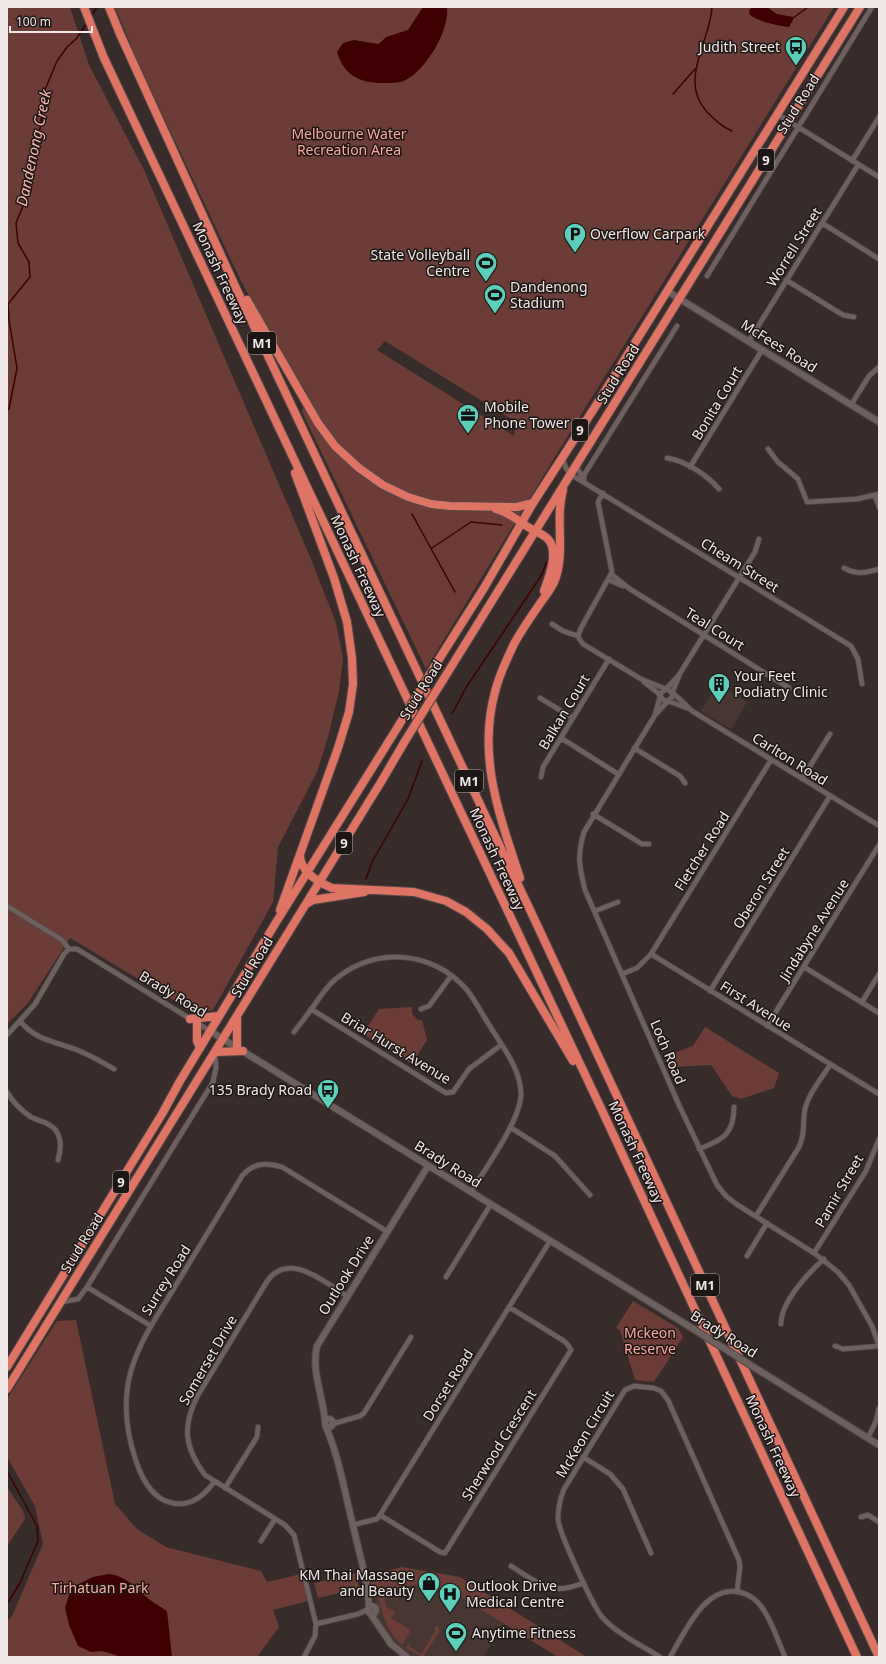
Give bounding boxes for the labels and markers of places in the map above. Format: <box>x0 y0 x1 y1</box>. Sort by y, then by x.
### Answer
bus stop icon: Judith Street <box>783 34 809 67</box>
place label: Judith Street <box>697 37 780 56</box>
parking icon: Overflow Carpark <box>562 221 588 254</box>
place label: Overflow Carpark <box>590 224 706 243</box>
place label: State Volleyball Centre <box>371 245 470 280</box>
sports icon: State Volleyball Centre <box>473 250 499 283</box>
place label: Dandenong Stadium <box>510 277 588 312</box>
sports icon: Dandenong Stadium <box>482 282 508 315</box>
place label: Mobile Phone Tower <box>484 397 570 432</box>
office icon: Mobile Phone Tower <box>455 402 481 435</box>
place label: Your Feet Podiatry Clinic <box>734 666 828 701</box>
building icon: Your Feet Podiatry Clinic <box>706 671 732 704</box>
bus stop icon: 135 Brady Road <box>315 1077 341 1110</box>
place label: 135 Brady Road <box>209 1080 312 1099</box>
place label: KM Thai Massage and Beauty <box>299 1565 415 1600</box>
shop icon: KM Thai Massage and Beauty <box>416 1570 442 1603</box>
place label: Outlook Drive Medical Centre <box>466 1576 565 1611</box>
hospital icon: Outlook Drive Medical Centre <box>437 1581 463 1614</box>
sports icon: Anytime Fitness <box>443 1620 469 1653</box>
place label: Anytime Fitness <box>472 1623 576 1642</box>

